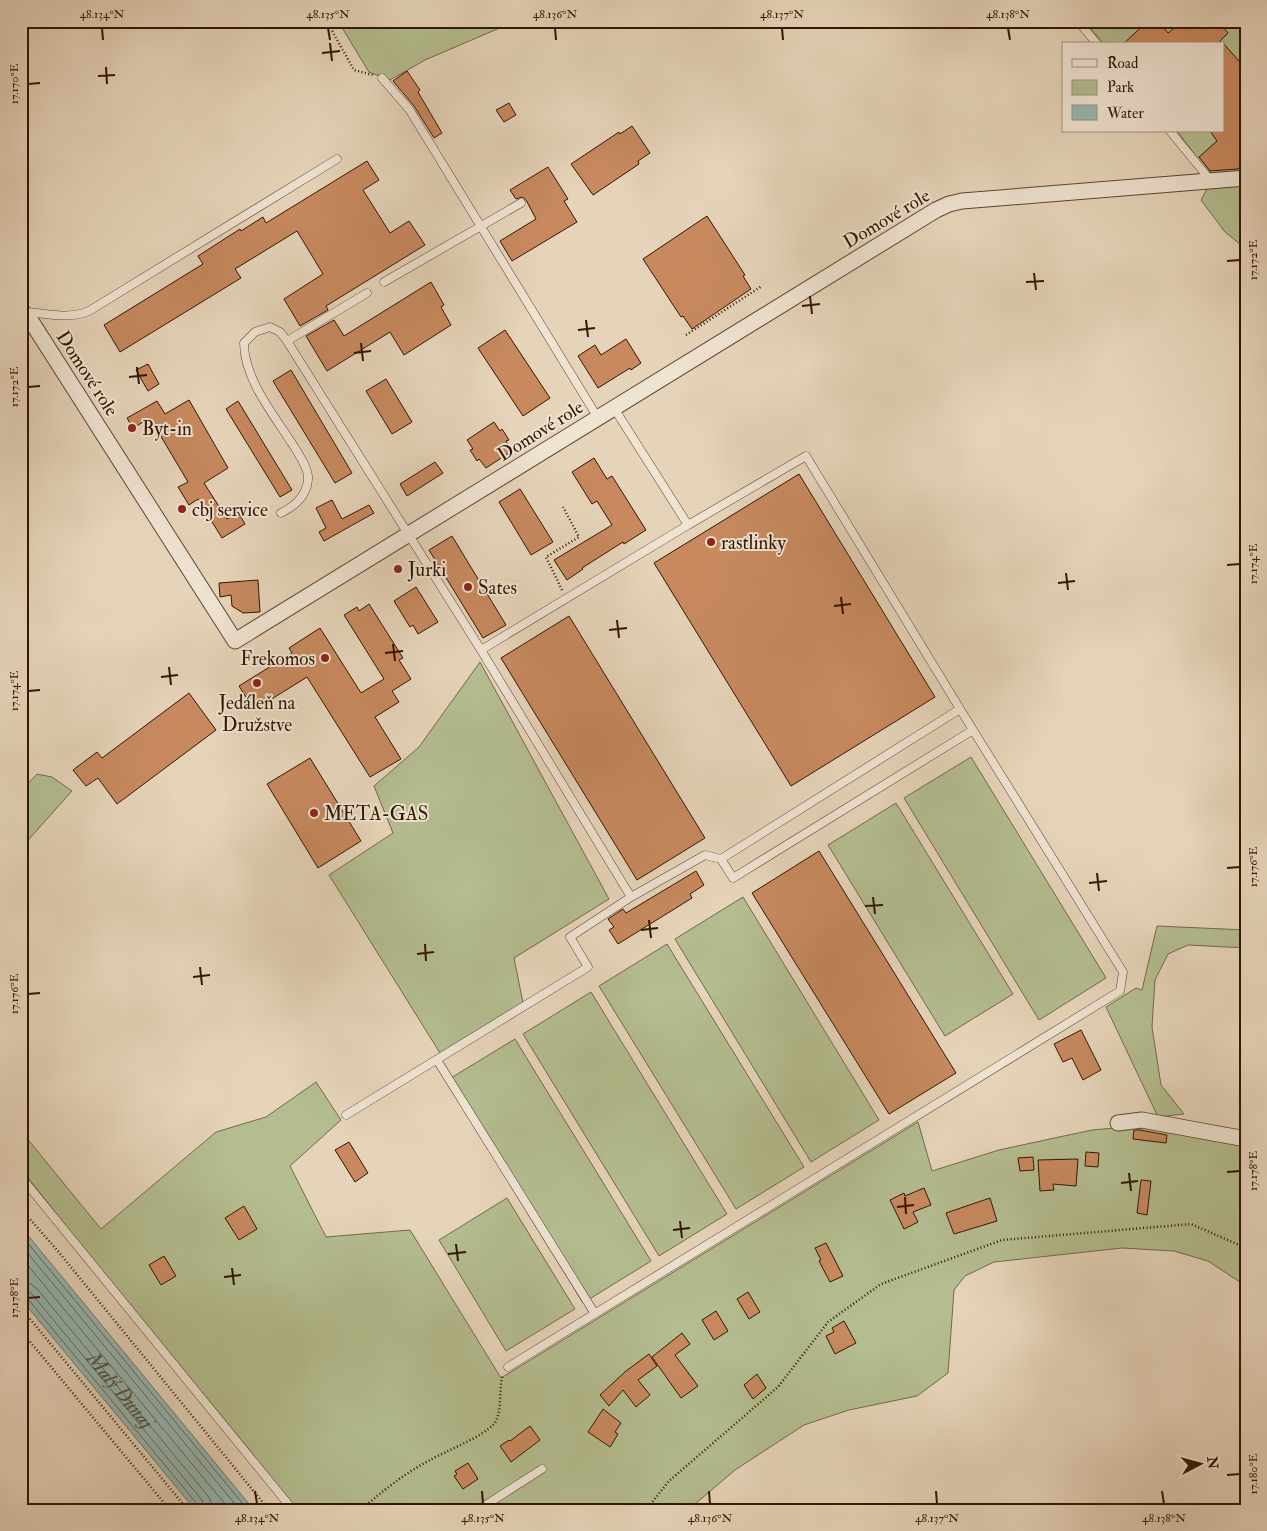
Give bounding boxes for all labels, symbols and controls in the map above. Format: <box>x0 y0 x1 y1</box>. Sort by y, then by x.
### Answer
text: 48.134°N <box>80 7 125 22</box>
text: 48.135°N <box>306 7 350 22</box>
text: 48.136°N <box>533 7 577 22</box>
text: 48.137°N <box>760 7 804 22</box>
text: 48.138°N <box>986 7 1030 22</box>
legend <box>1062 42 1224 132</box>
text: Road <box>1107 54 1139 73</box>
text: 17.170°E <box>7 63 22 104</box>
text: Park <box>1107 78 1134 97</box>
text: Water <box>1106 104 1144 123</box>
street label: Domové role <box>839 184 934 254</box>
text: 17.172°E <box>1246 239 1261 280</box>
street label: Domové role <box>51 326 124 421</box>
text: 17.172°E <box>7 366 22 407</box>
street label: Domové role <box>493 395 588 467</box>
place label: Byt-in <box>142 417 192 441</box>
marker: Byt-in <box>126 422 138 434</box>
place label: cbj service <box>192 498 268 522</box>
marker: cbj service <box>176 503 188 515</box>
place label: rastlinky <box>721 531 786 555</box>
marker: rastlinky <box>705 536 717 548</box>
text: 17.174°E <box>1246 543 1261 584</box>
place label: Jurki <box>407 558 446 582</box>
marker: Jurki <box>392 563 404 575</box>
place label: Sates <box>478 576 517 600</box>
marker: Sates <box>462 581 474 593</box>
place label: Frekomos <box>240 647 315 671</box>
marker: Frekomos <box>319 652 331 664</box>
text: 17.174°E <box>7 670 22 711</box>
marker: Jedáleň na Družstve <box>251 677 263 689</box>
place label: Jedáleň na Družstve <box>218 691 295 737</box>
place label: META-GAS <box>324 802 428 826</box>
marker: META-GAS <box>308 807 320 819</box>
text: 17.176°E <box>1246 846 1261 887</box>
text: 17.176°E <box>7 973 22 1014</box>
text: 17.178°E <box>1246 1151 1261 1191</box>
text: 17.178°E <box>7 1278 22 1318</box>
water label: Malý Dunaj <box>80 1346 160 1435</box>
north arrow <box>1174 1438 1224 1488</box>
text: 17.180°E <box>1246 1453 1261 1494</box>
text: N <box>1203 1455 1222 1470</box>
text: 48.134°N <box>235 1511 280 1526</box>
text: 48.135°N <box>461 1511 505 1526</box>
text: 48.136°N <box>688 1511 732 1526</box>
text: 48.137°N <box>915 1511 959 1526</box>
text: 48.138°N <box>1142 1511 1186 1526</box>

